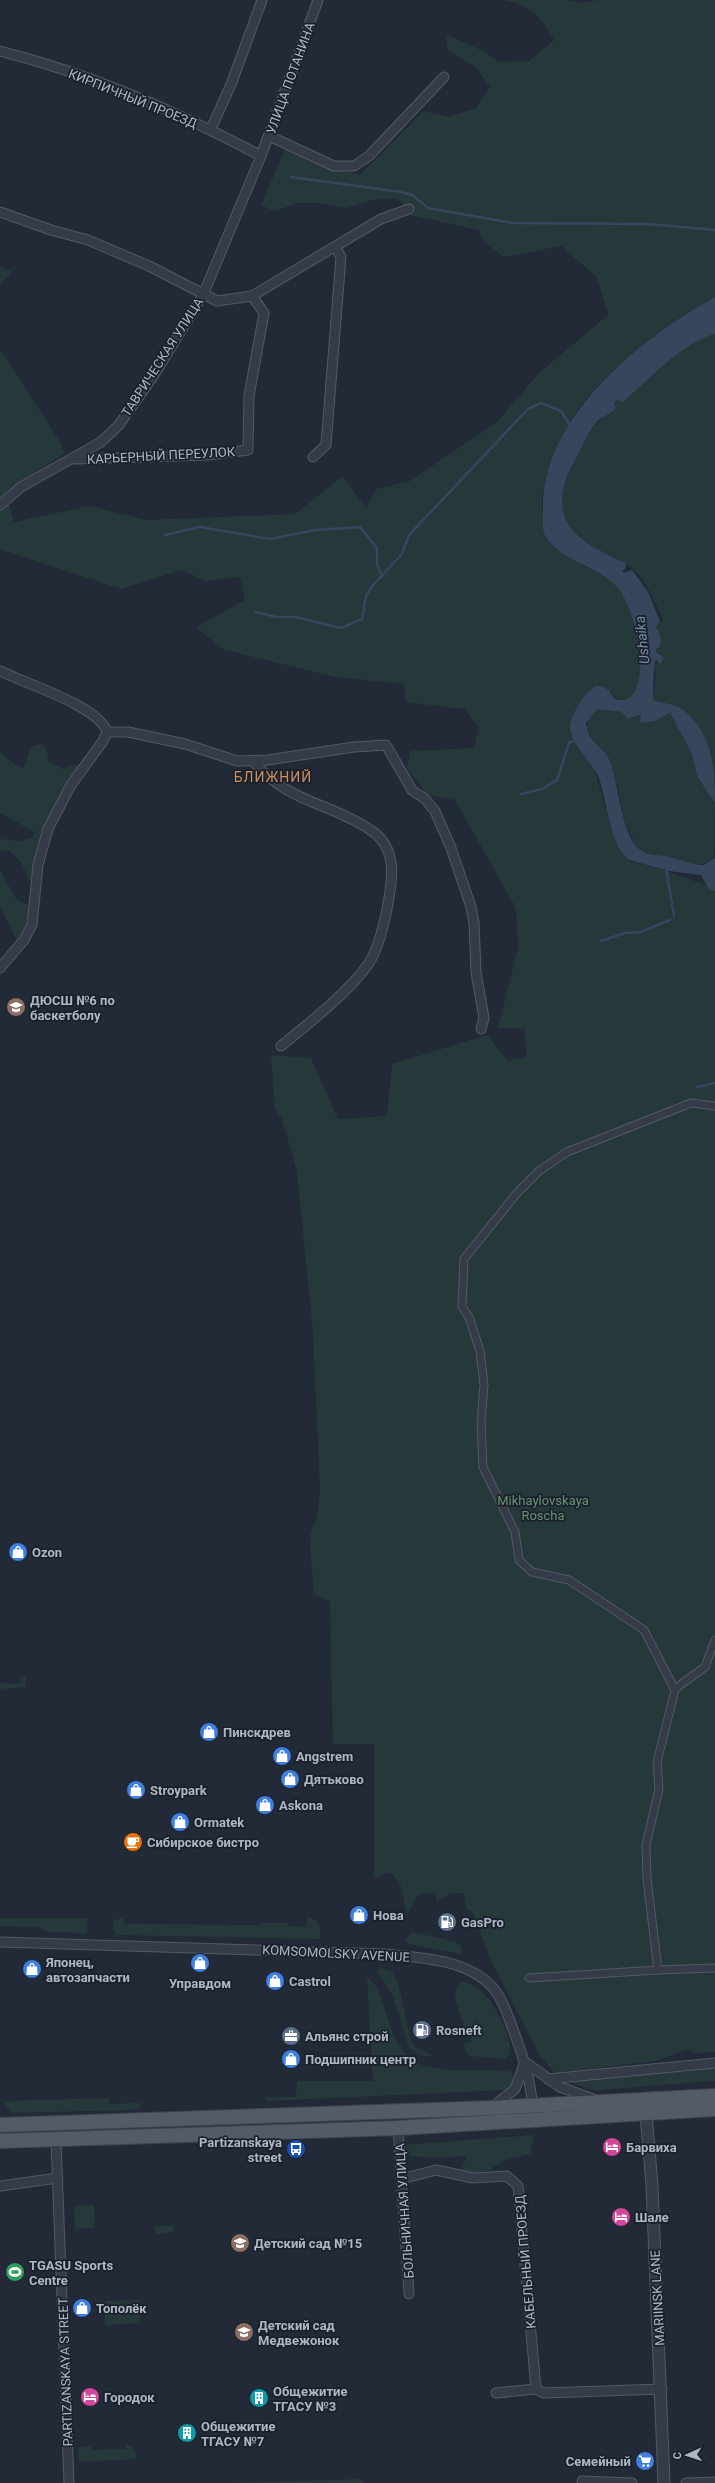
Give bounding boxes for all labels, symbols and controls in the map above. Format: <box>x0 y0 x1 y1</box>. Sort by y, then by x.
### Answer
street label: УЛИЦА ПОТАНИНА <box>263 20 318 136</box>
street label: КИРПИЧНЫЙ ПРОЕЗД <box>66 66 200 131</box>
street label: ТАВРИЧЕСКАЯ УЛИЦА <box>118 295 207 419</box>
street label: КАРЬЕРНЫЙ ПЕРЕУЛОК <box>87 444 236 467</box>
water label: Ushaika <box>632 615 652 665</box>
district label: БЛИЖНИЙ <box>234 769 312 785</box>
place label: ДЮСШ №6 по баскетболу <box>30 993 115 1023</box>
school or university icon: ДЮСШ №6 по баскетболу <box>5 996 27 1018</box>
park label: Mikhaylovskaya Roscha <box>497 1493 589 1523</box>
shop icon: Ozon <box>7 1541 29 1563</box>
place label: Ozon <box>32 1545 62 1560</box>
shop icon: Пинскдрев <box>198 1721 220 1743</box>
place label: Пинскдрев <box>223 1725 291 1740</box>
shop icon: Angstrem <box>271 1745 293 1767</box>
place label: Angstrem <box>296 1749 353 1764</box>
shop icon: Дятьково <box>279 1768 301 1790</box>
place label: Дятьково <box>304 1772 364 1787</box>
shop icon: Stroypark <box>125 1779 147 1801</box>
place label: Stroypark <box>150 1783 208 1798</box>
shop icon: Askona <box>254 1794 276 1816</box>
place label: Askona <box>279 1798 323 1813</box>
shop icon: Ormatek <box>169 1811 191 1833</box>
place label: Ormatek <box>194 1815 245 1830</box>
cafe icon: Сибирское бистро <box>122 1831 144 1853</box>
place label: Сибирское бистро <box>147 1835 259 1850</box>
shop icon: Нова <box>348 1904 370 1926</box>
place label: Нова <box>373 1908 404 1923</box>
fuel station icon: GasPro <box>436 1911 458 1933</box>
place label: GasPro <box>461 1915 504 1930</box>
street label: KOMSOMOLSKY AVENUE <box>262 1942 410 1965</box>
shop icon: Управдом <box>189 1952 211 1974</box>
place label: Японец, автозапчасти <box>45 1955 130 1985</box>
shop icon: Японец, автозапчасти <box>21 1958 43 1980</box>
shop icon: Castrol <box>264 1970 286 1992</box>
place label: Castrol <box>289 1974 331 1989</box>
place label: Управдом <box>169 1976 231 1991</box>
fuel station icon: Rosneft <box>411 2019 433 2041</box>
place label: Rosneft <box>436 2023 482 2038</box>
office icon: Альянс строй <box>280 2025 302 2047</box>
place label: Альянс строй <box>305 2029 389 2044</box>
shop icon: Подшипник центр <box>280 2048 302 2070</box>
place label: Подшипник центр <box>305 2052 416 2067</box>
place label: Partizanskaya street <box>199 2135 283 2165</box>
hotel icon: Барвиха <box>601 2136 623 2158</box>
bus stop icon: Partizanskaya street <box>285 2138 307 2160</box>
place label: Барвиха <box>626 2140 677 2155</box>
street label: БОЛЬНИЧНАЯ УЛИЦА <box>392 2142 417 2279</box>
street label: КАБЕЛЬНЫЙ ПРОЕЗД <box>512 2194 539 2329</box>
hotel icon: Шале <box>610 2206 632 2228</box>
place label: Шале <box>635 2210 669 2225</box>
school or university icon: Детский сад №15 <box>229 2232 251 2254</box>
place label: Детский сад №15 <box>254 2236 362 2251</box>
street label: MARIINSK LANE <box>648 2250 667 2346</box>
place label: TGASU Sports Centre <box>29 2258 113 2288</box>
sports icon: TGASU Sports Centre <box>4 2261 26 2283</box>
street label: PARTIZANSKAYA STREET <box>55 2297 76 2447</box>
shop icon: Тополёк <box>71 2297 93 2319</box>
place label: Тополёк <box>96 2301 147 2316</box>
place label: Детский сад Медвежонок <box>258 2318 340 2348</box>
school or university icon: Детский сад Медвежонок <box>233 2321 255 2343</box>
place label: Общежитие ТГАСУ №3 <box>273 2384 348 2414</box>
hotel icon: Городок <box>79 2386 101 2408</box>
building icon: Общежитие ТГАСУ №3 <box>248 2387 270 2409</box>
place label: Городок <box>104 2390 155 2405</box>
place label: Общежитие ТГАСУ №7 <box>201 2419 276 2449</box>
building icon: Общежитие ТГАСУ №7 <box>176 2422 198 2444</box>
north arrow <box>667 2435 707 2475</box>
supermarket icon: Семейный <box>634 2450 656 2472</box>
text: С <box>671 2452 684 2459</box>
place label: Семейный <box>566 2454 631 2469</box>

